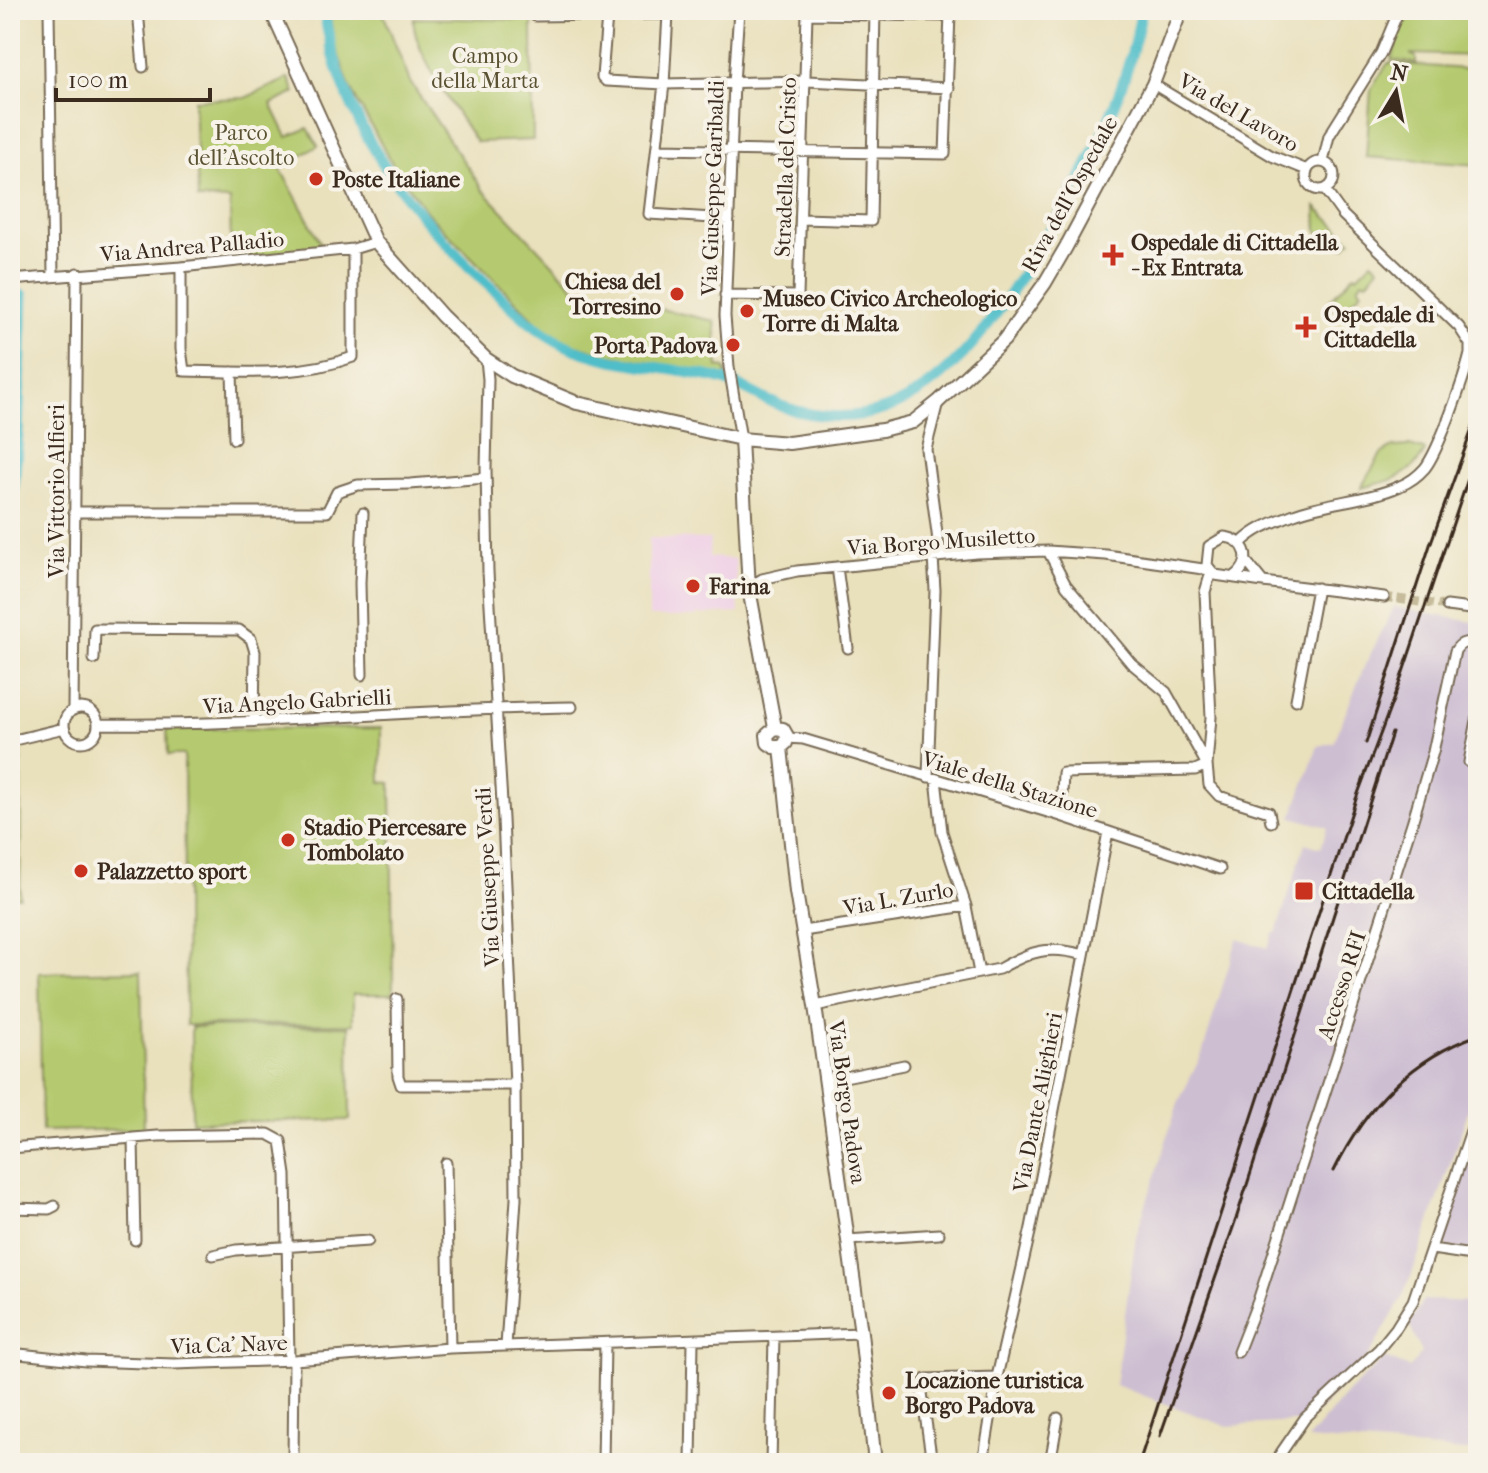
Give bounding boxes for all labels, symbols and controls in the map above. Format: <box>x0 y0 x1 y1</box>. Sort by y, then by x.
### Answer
park label: Campo della Marta <box>431 43 540 94</box>
scale bar <box>56 52 210 102</box>
north arrow <box>1356 52 1436 132</box>
text: N <box>1389 59 1410 88</box>
text: 100 m <box>68 66 128 94</box>
street label: Via del Lavoro <box>1173 68 1303 158</box>
street label: Stradella del Cristo <box>770 77 802 257</box>
street label: Via Giuseppe Garibaldi <box>696 79 730 297</box>
street label: Riva dell'Ospedale <box>1016 112 1124 277</box>
park label: Parco dell'Ascolto <box>188 120 294 171</box>
place label: Poste Italiane <box>332 167 460 193</box>
marker: Poste Italiane <box>307 170 325 188</box>
street label: Via Andrea Palladio <box>98 226 285 268</box>
place label: Ospedale di Cittadella - Ex Entrata <box>1131 230 1339 281</box>
marker: Ospedale di Cittadella - Ex Entrata <box>1102 244 1124 266</box>
place label: Chiesa del Torresino <box>565 269 662 320</box>
marker: Chiesa del Torresino <box>668 285 686 303</box>
place label: Museo Civico Archeologico Torre di Malta <box>762 286 1017 337</box>
marker: Museo Civico Archeologico Torre di Malta <box>738 302 756 320</box>
place label: Ospedale di Cittadella <box>1324 302 1435 353</box>
marker: Ospedale di Cittadella <box>1295 316 1317 338</box>
place label: Porta Padova <box>594 333 718 359</box>
marker: Porta Padova <box>724 336 742 354</box>
street label: Via Vittorio Alfieri <box>44 404 70 579</box>
street label: Via Borgo Musiletto <box>845 522 1036 562</box>
place label: Farina <box>708 574 770 600</box>
marker: Farina <box>684 577 702 595</box>
street label: Via Angelo Gabrielli <box>201 684 393 720</box>
street label: Viale della Stazione <box>918 746 1101 824</box>
street label: Via Giuseppe Verdi <box>470 786 506 969</box>
place label: Stadio Piercesare Tombolato <box>303 815 466 866</box>
marker: Stadio Piercesare Tombolato <box>279 831 297 849</box>
place label: Palazzetto sport <box>97 859 248 885</box>
marker: Palazzetto sport <box>72 862 90 880</box>
street label: Via L. Zurlo <box>840 877 955 922</box>
place label: Cittadella <box>1322 879 1415 905</box>
marker: Cittadella <box>1293 880 1315 902</box>
street label: Accesso RFI <box>1312 927 1372 1044</box>
street label: Via Dante Alighieri <box>1008 1010 1068 1195</box>
street label: Via Borgo Padova <box>823 1018 871 1186</box>
street label: Via Ca' Nave <box>169 1330 288 1360</box>
place label: Locazione turistica Borgo Padova <box>905 1368 1084 1419</box>
marker: Locazione turistica Borgo Padova <box>880 1384 898 1402</box>

